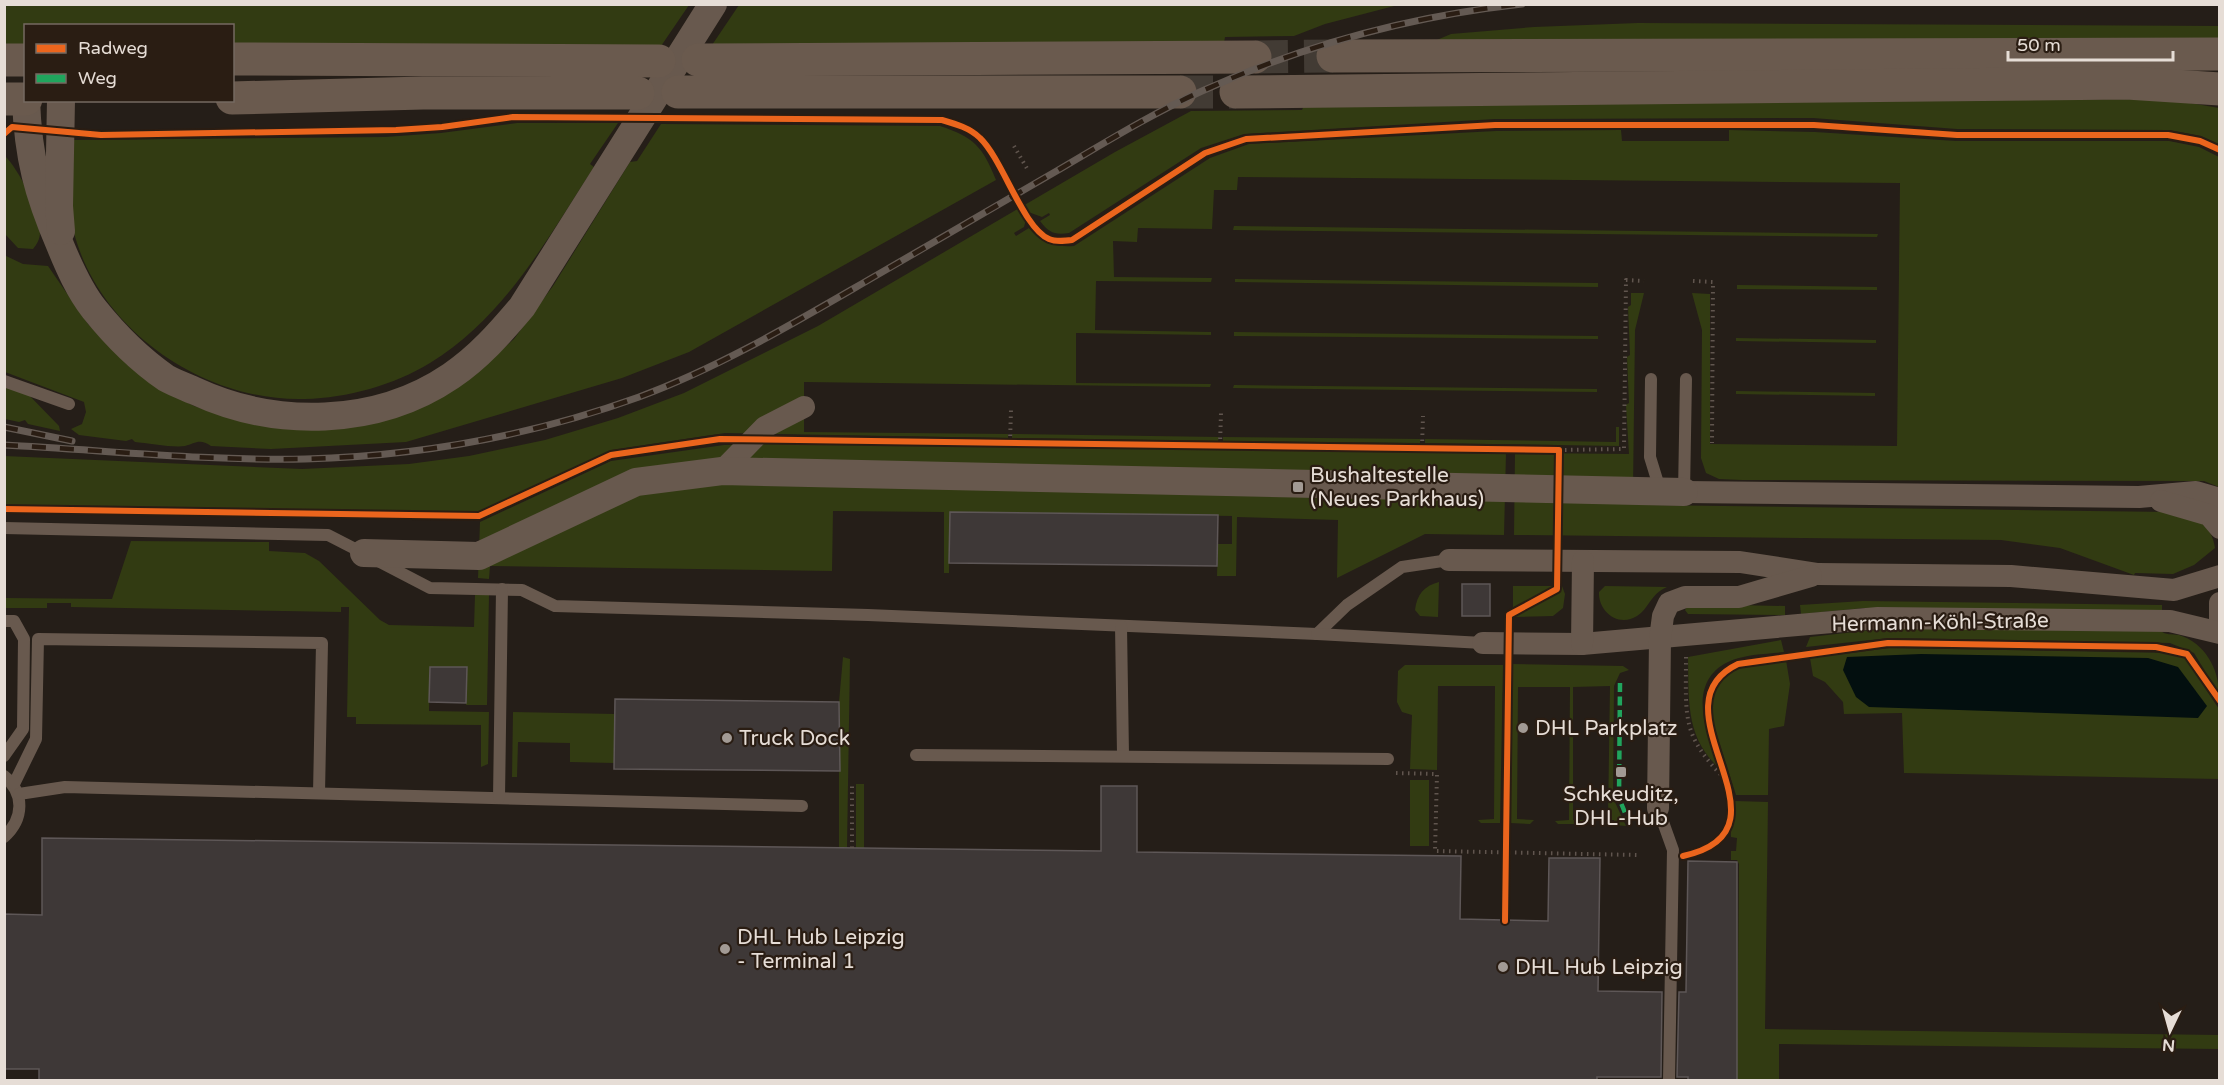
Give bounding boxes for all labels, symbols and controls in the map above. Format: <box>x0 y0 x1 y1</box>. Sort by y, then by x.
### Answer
legend <box>24 24 234 102</box>
scale bar <box>2008 24 2173 62</box>
text: 50 m <box>2017 34 2061 56</box>
text: Radweg <box>78 37 148 59</box>
text: Weg <box>78 67 117 89</box>
place label: Bushaltestelle (Neues Parkhaus) <box>1310 463 1484 512</box>
marker: Bushaltestelle (Neues Parkhaus) <box>1291 480 1305 494</box>
street label: Hermann-Köhl-Straße <box>1831 608 2049 637</box>
place label: DHL Parkplatz <box>1535 716 1678 741</box>
marker: DHL Parkplatz <box>1516 721 1530 735</box>
place label: Truck Dock <box>739 726 850 751</box>
marker: Truck Dock <box>720 731 734 745</box>
marker: Schkeuditz, DHL-Hub <box>1614 765 1628 779</box>
place label: Schkeuditz, DHL-Hub <box>1563 782 1679 831</box>
place label: DHL Hub Leipzig - Terminal 1 <box>737 925 905 974</box>
marker: DHL Hub Leipzig - Terminal 1 <box>718 942 732 956</box>
place label: DHL Hub Leipzig <box>1515 955 1683 980</box>
marker: DHL Hub Leipzig <box>1496 960 1510 974</box>
north arrow <box>2140 1001 2200 1061</box>
text: N <box>2162 1034 2176 1055</box>

